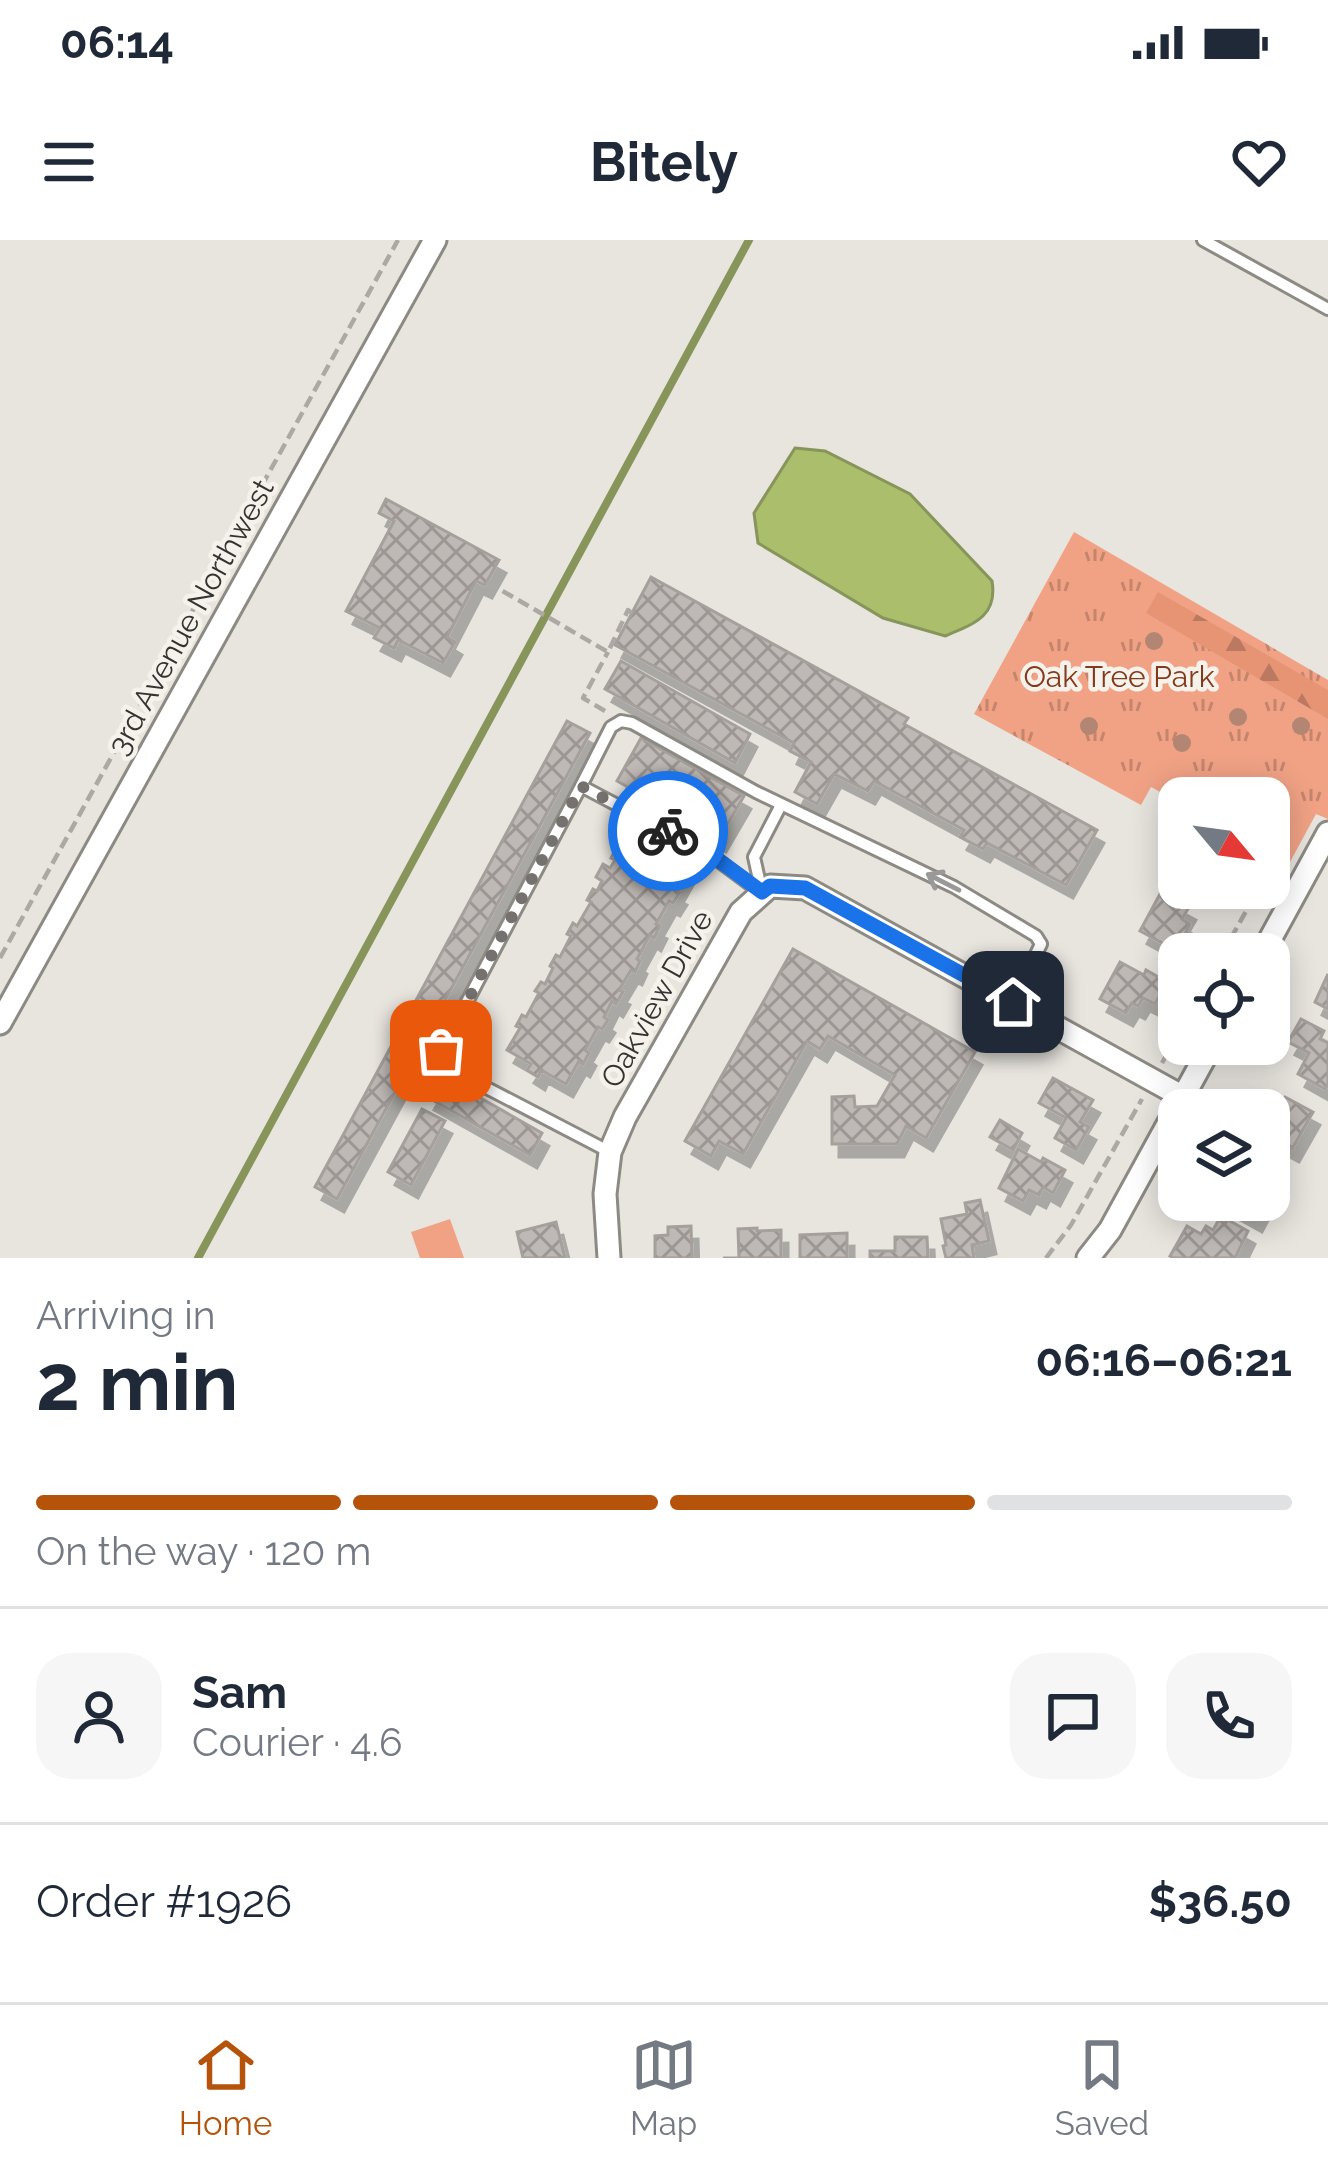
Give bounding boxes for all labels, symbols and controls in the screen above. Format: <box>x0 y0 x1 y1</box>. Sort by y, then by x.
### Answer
text: 06:14 <box>60 16 174 69</box>
icon: menu <box>36 129 102 195</box>
icon: heart <box>1226 129 1292 195</box>
text: Bitely <box>590 130 738 194</box>
street label: 3rd Avenue Northwest <box>100 473 281 760</box>
park label: Oak Tree Park <box>1023 659 1215 694</box>
courier <box>608 771 728 891</box>
north arrow <box>1158 777 1290 909</box>
map controls <box>1158 777 1290 1221</box>
icon: bike <box>635 798 701 864</box>
one-way arrow <box>926 870 962 893</box>
street label: Oakview Drive <box>593 904 720 1093</box>
button: locate <box>1158 933 1290 1065</box>
pin <box>962 951 1064 1053</box>
icon: home <box>980 969 1046 1035</box>
pin <box>390 1000 492 1102</box>
icon: bag <box>408 1018 474 1084</box>
button: layers <box>1158 1089 1290 1221</box>
text: Arriving in <box>36 1292 216 1338</box>
text: 06:16–06:21 <box>1036 1334 1292 1387</box>
text: 2 min <box>36 1337 238 1428</box>
text: On the way · 120 m <box>36 1528 371 1574</box>
button: person <box>36 1653 162 1779</box>
button: chat <box>1010 1653 1136 1779</box>
button: phone <box>1166 1653 1292 1779</box>
text: Sam <box>192 1666 287 1719</box>
text: Courier · 4.6 <box>192 1719 402 1765</box>
text: Order #1926 <box>36 1875 292 1928</box>
text: $36.50 <box>1149 1875 1292 1928</box>
tab: Home <box>179 2032 272 2143</box>
tab: Map <box>630 2032 697 2143</box>
tab: Saved <box>1055 2032 1149 2143</box>

